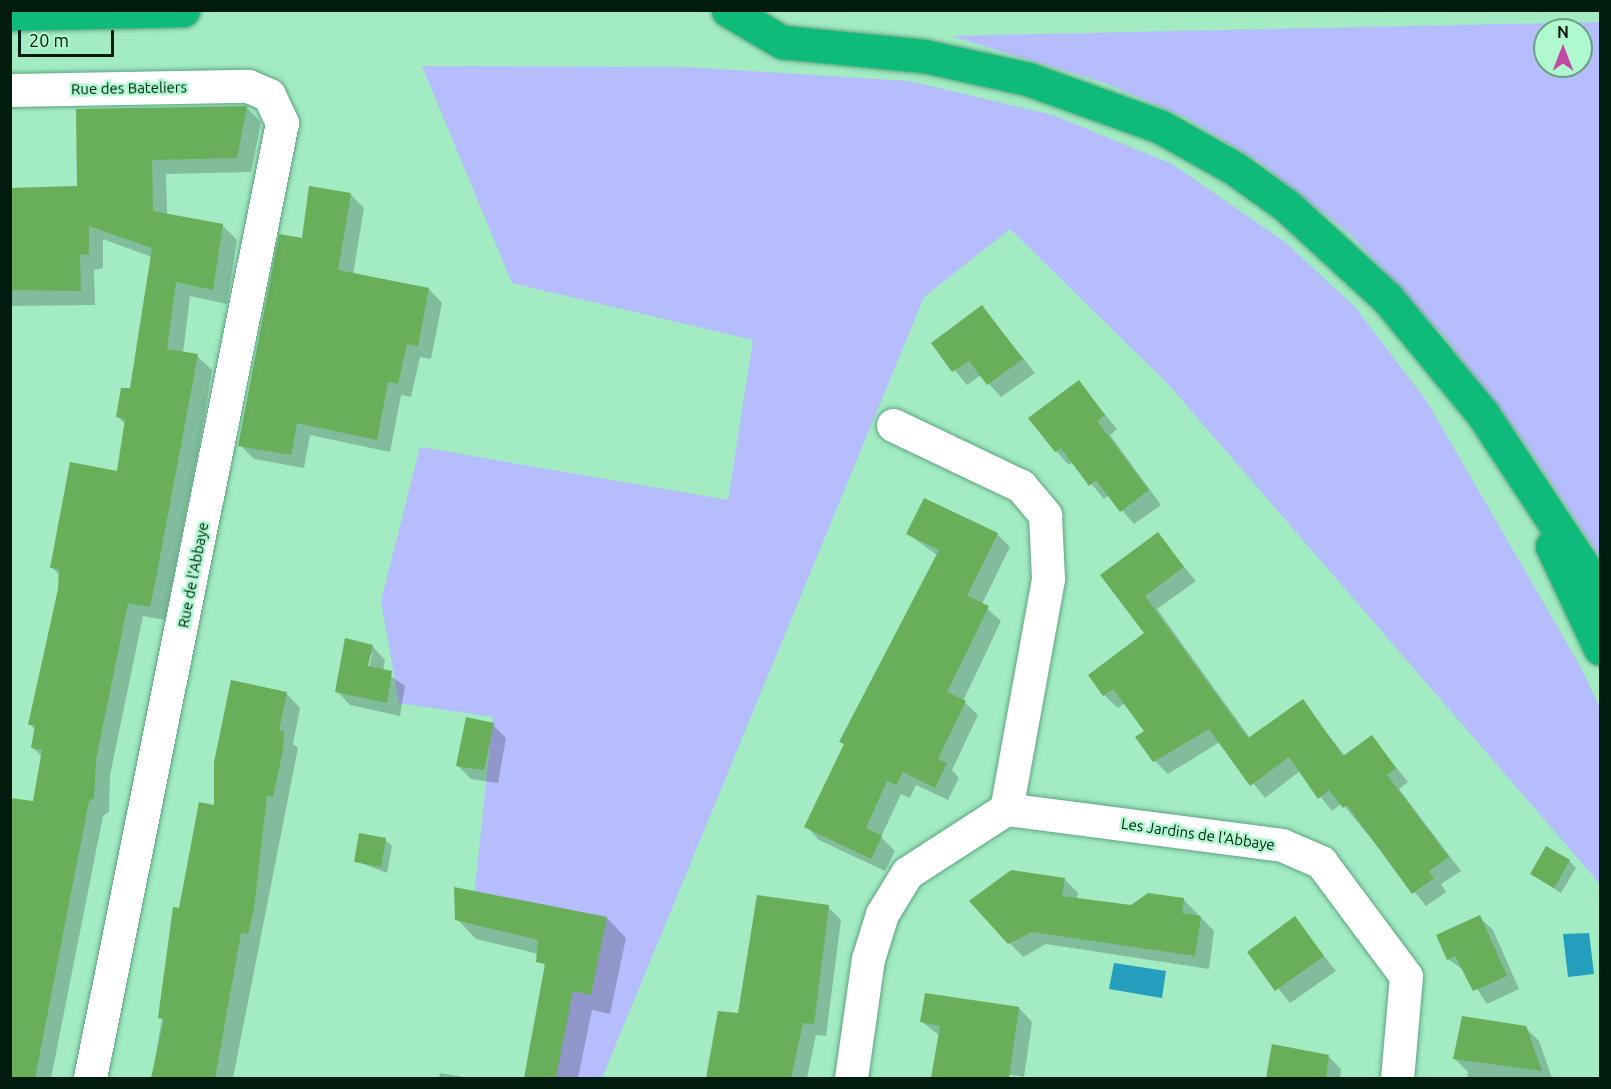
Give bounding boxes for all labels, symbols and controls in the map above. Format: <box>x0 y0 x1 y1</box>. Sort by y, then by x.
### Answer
scale bar <box>21 18 117 56</box>
north arrow <box>1533 18 1593 78</box>
text: N <box>1557 23 1569 41</box>
text: 20 m <box>29 30 69 50</box>
street label: Rue des Bateliers <box>71 78 187 98</box>
street label: Rue de l'Abbaye <box>174 521 212 629</box>
street label: Les Jardins de l'Abbaye <box>1120 814 1276 854</box>

